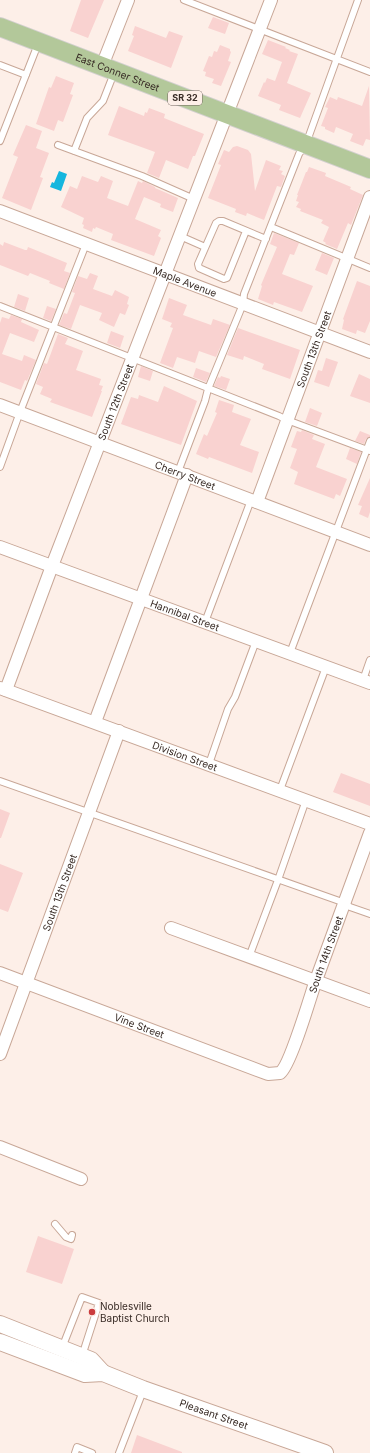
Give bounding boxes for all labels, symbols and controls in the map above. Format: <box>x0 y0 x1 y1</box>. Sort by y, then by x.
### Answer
street label: East Conner Street <box>74 51 162 94</box>
road number: SR 32 <box>168 91 202 105</box>
street label: Maple Avenue <box>152 264 219 299</box>
street label: South 13th Street <box>294 308 334 389</box>
street label: South 12th Street <box>95 362 136 442</box>
street label: Cherry Street <box>153 458 218 492</box>
street label: Hannibal Street <box>149 597 222 633</box>
street label: Division Street <box>151 739 220 774</box>
street label: South 13th Street <box>40 852 79 933</box>
street label: South 14th Street <box>306 913 345 994</box>
street label: Vine Street <box>113 1011 167 1041</box>
place label: Noblesville Baptist Church <box>100 1300 170 1324</box>
marker: Noblesville Baptist Church <box>87 1307 97 1317</box>
street label: Pleasant Street <box>178 1396 250 1432</box>

